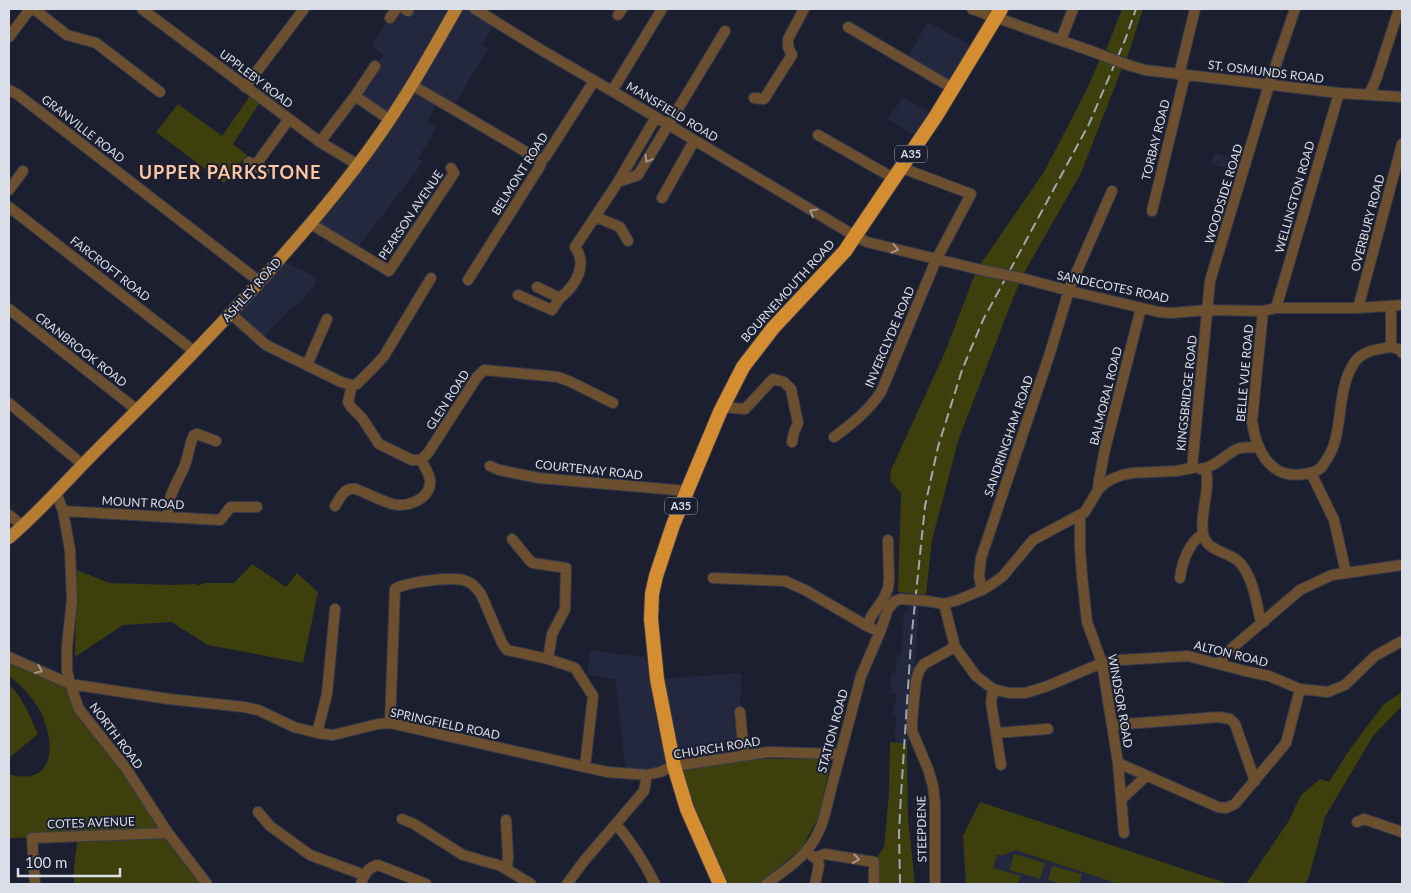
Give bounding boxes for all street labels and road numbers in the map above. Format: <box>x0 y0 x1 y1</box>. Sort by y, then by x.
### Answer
street label: UPPLEBY ROAD <box>217 46 296 111</box>
street label: ST. OSMUNDS ROAD <box>1207 57 1325 86</box>
street label: MANSFIELD ROAD <box>624 78 721 145</box>
street label: GRANVILLE ROAD <box>39 91 128 166</box>
street label: TORBAY ROAD <box>1138 98 1173 182</box>
street label: BELMONT ROAD <box>488 130 551 218</box>
street label: WELLINGTON ROAD <box>1271 139 1318 254</box>
street label: WOODSIDE ROAD <box>1201 142 1246 246</box>
road number: A35 <box>895 146 927 162</box>
street label: PEARSON AVENUE <box>375 167 446 263</box>
street label: OVERBURY ROAD <box>1347 173 1388 273</box>
street label: FARCROFT ROAD <box>67 233 153 304</box>
street label: BOURNEMOUTH ROAD <box>738 236 838 345</box>
street label: ASHLEY ROAD <box>219 255 284 325</box>
street label: SANDECOTES ROAD <box>1056 267 1171 306</box>
street label: INVERCLYDE ROAD <box>861 284 918 390</box>
street label: CRANBROOK ROAD <box>32 309 130 390</box>
street label: BELLE VUE ROAD <box>1233 324 1256 422</box>
street label: KINGSBRIDGE ROAD <box>1173 334 1200 452</box>
street label: BALMORAL ROAD <box>1086 345 1125 447</box>
street label: GLEN ROAD <box>423 367 472 432</box>
street label: SANDRINGHAM ROAD <box>981 373 1036 498</box>
street label: COURTENAY ROAD <box>534 456 644 483</box>
street label: MOUNT ROAD <box>101 493 185 512</box>
road number: A35 <box>665 498 697 514</box>
street label: ALTON ROAD <box>1193 637 1270 670</box>
street label: WINDSOR ROAD <box>1105 653 1136 749</box>
street label: STATION ROAD <box>814 687 851 775</box>
street label: NORTH ROAD <box>87 699 146 772</box>
street label: SPRINGFIELD ROAD <box>389 705 501 742</box>
street label: CHURCH ROAD <box>672 733 761 762</box>
street label: STEEPDENE <box>913 795 930 863</box>
street label: COTES AVENUE <box>47 813 135 832</box>

